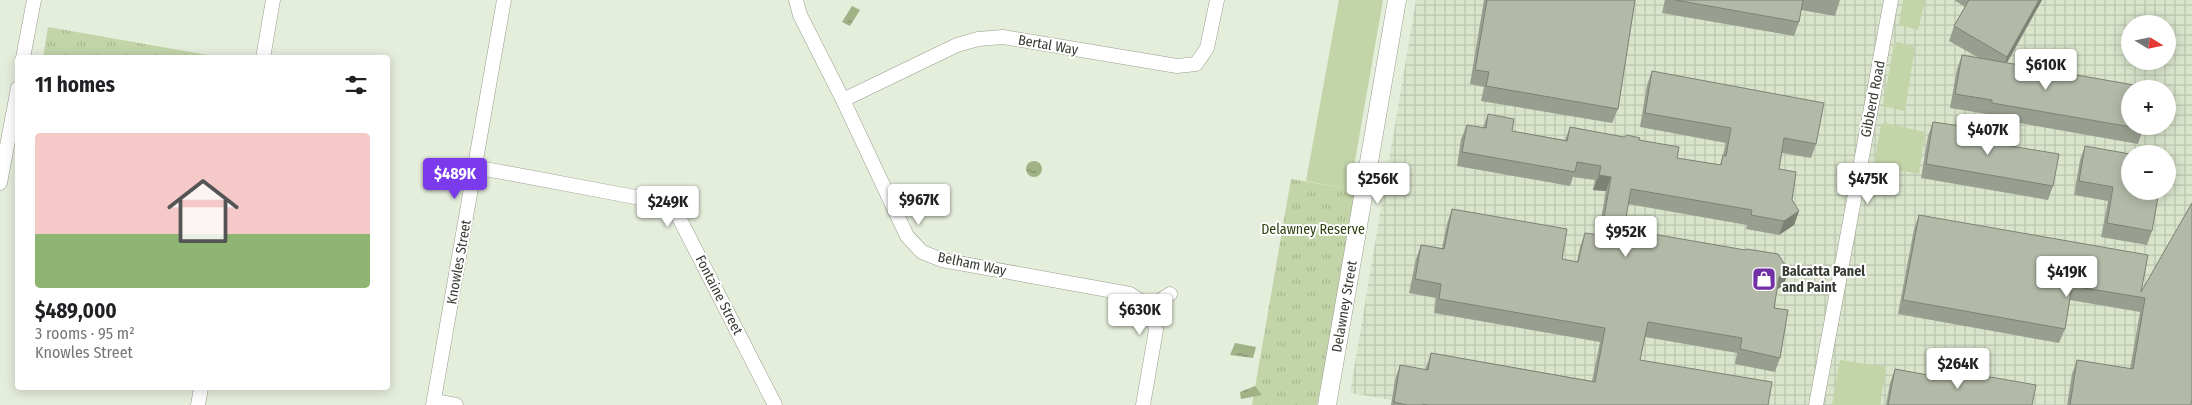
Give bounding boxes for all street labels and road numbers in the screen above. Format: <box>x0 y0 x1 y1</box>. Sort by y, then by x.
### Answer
street label: Bertal Way <box>1017 31 1080 59</box>
street label: Gibberd Road <box>1857 59 1889 139</box>
street label: Knowles Street <box>443 218 475 306</box>
street label: Belham Way <box>936 248 1009 280</box>
street label: Fontaine Street <box>692 252 747 338</box>
street label: Delawney Street <box>1328 259 1360 354</box>

